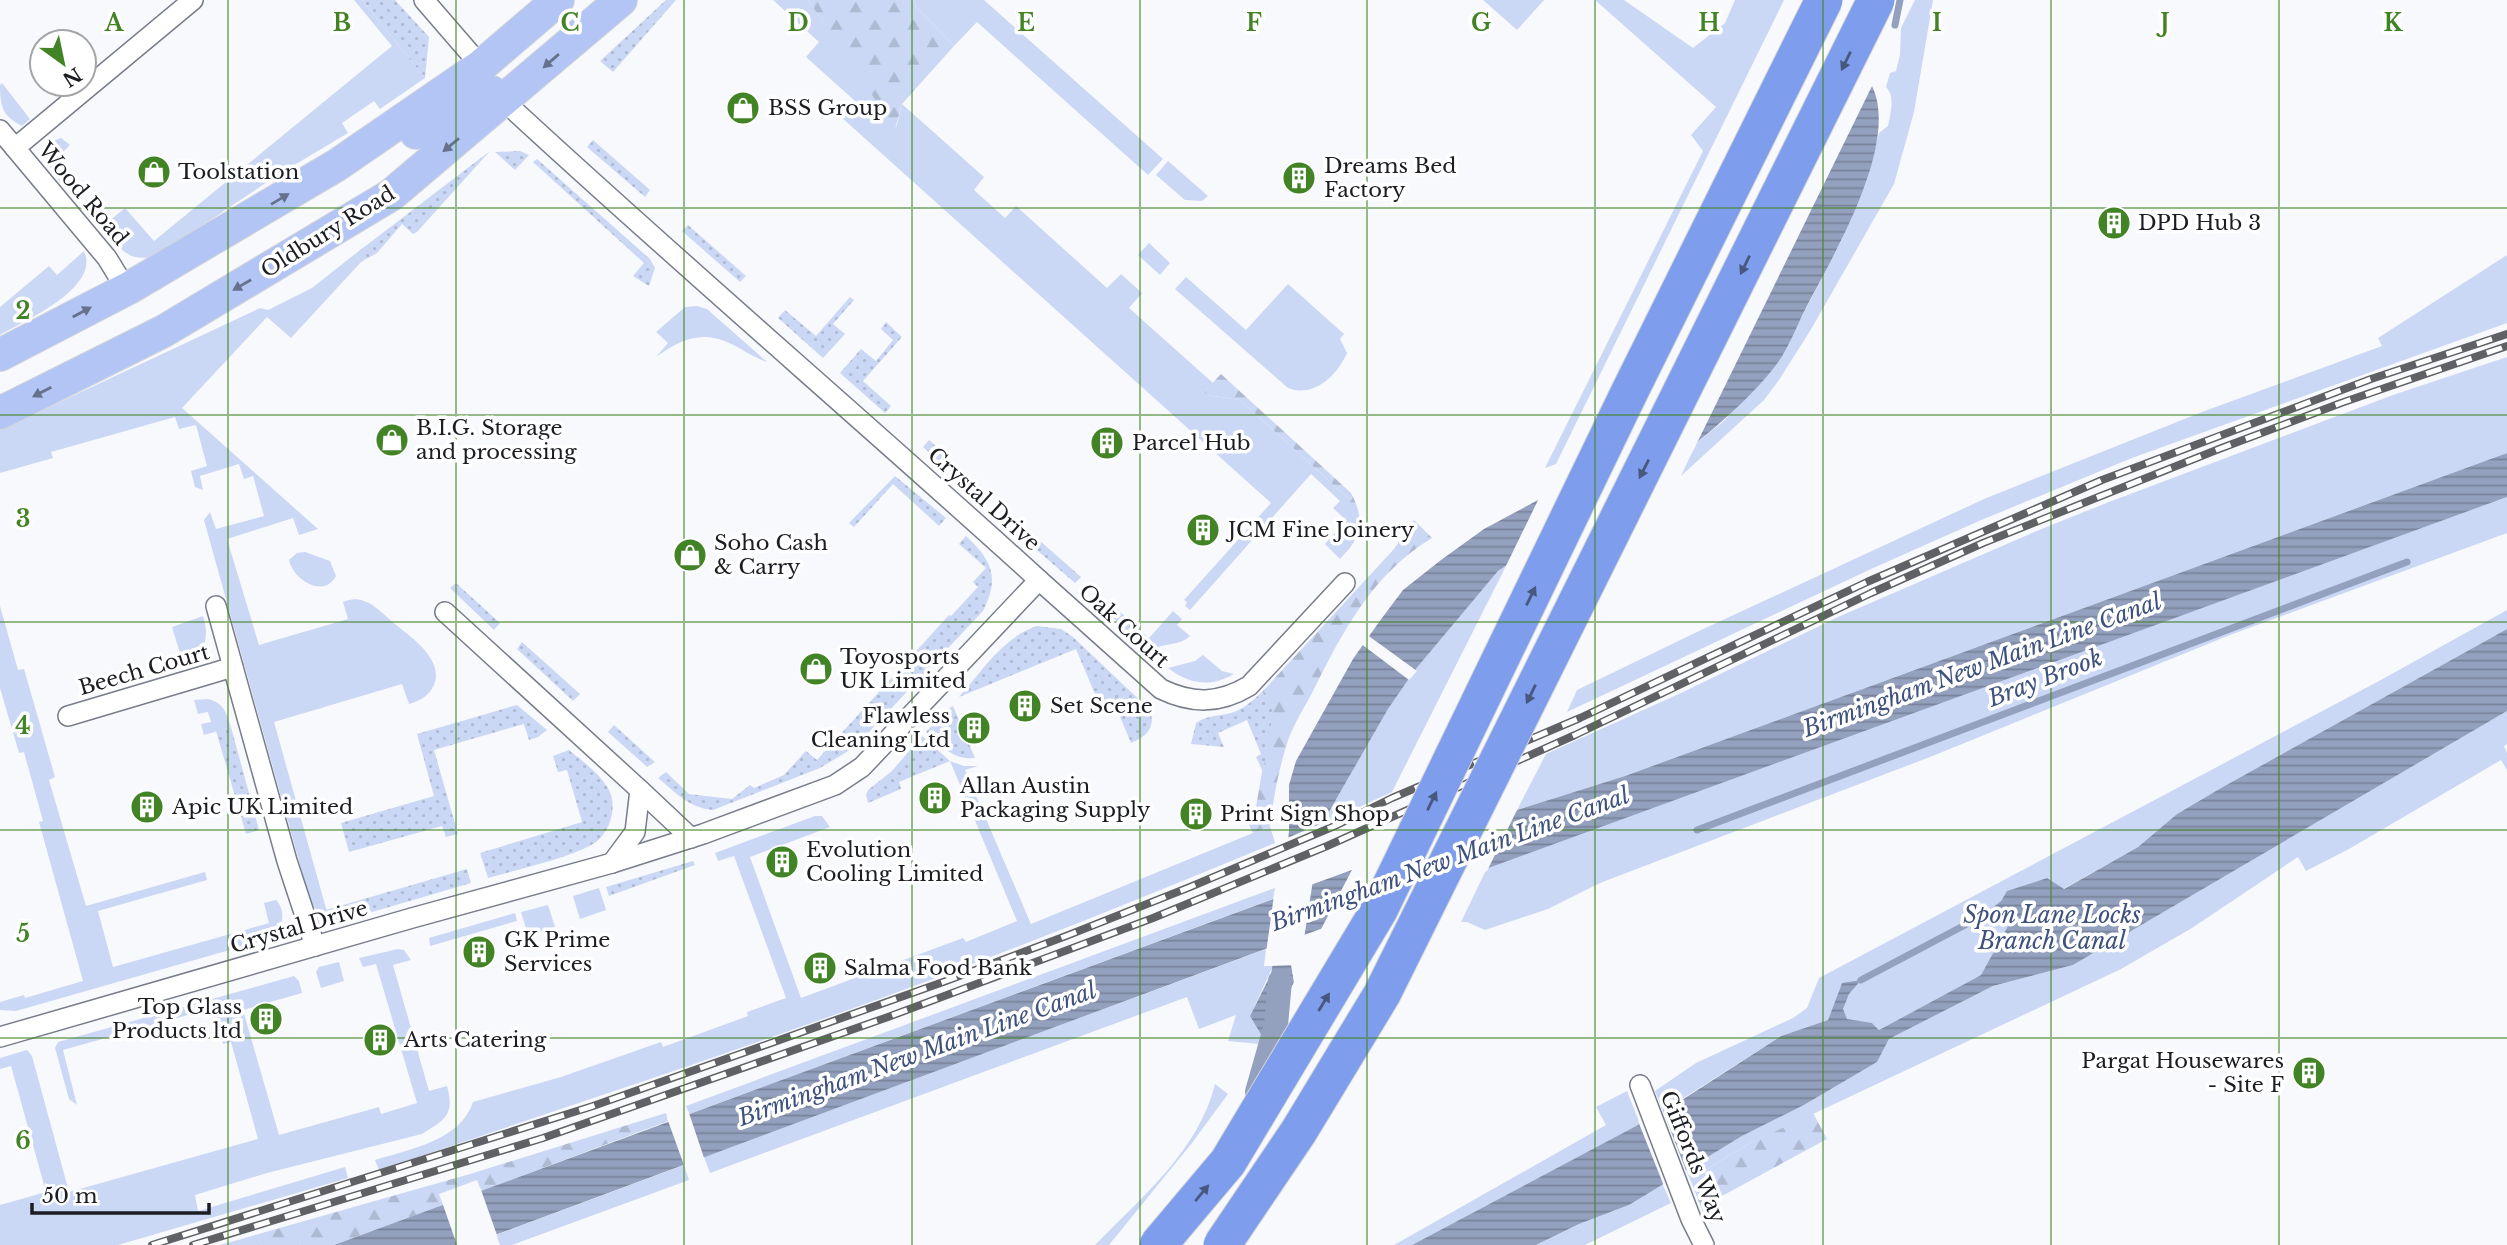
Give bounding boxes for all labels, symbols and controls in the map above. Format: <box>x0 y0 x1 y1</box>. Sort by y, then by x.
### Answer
text: A <box>104 9 125 37</box>
text: B <box>333 9 351 37</box>
text: C <box>561 9 579 37</box>
text: D <box>787 9 809 37</box>
text: E <box>1017 9 1035 37</box>
text: F <box>1246 9 1262 37</box>
text: G <box>1471 9 1491 37</box>
text: H <box>1698 9 1720 37</box>
text: I <box>1932 9 1942 37</box>
text: J <box>2156 9 2170 37</box>
text: K <box>2384 9 2404 37</box>
north arrow <box>28 28 98 98</box>
one-way arrow <box>1840 51 1851 71</box>
one-way arrow <box>543 53 560 68</box>
text: N <box>58 62 86 91</box>
shop icon: BSS Group <box>724 89 762 127</box>
place label: BSS Group <box>768 95 887 121</box>
street label: Wood Road <box>32 136 134 251</box>
one-way arrow <box>443 137 460 152</box>
shop icon: Toolstation <box>135 153 173 191</box>
place label: Dreams Bed Factory <box>1324 153 1456 203</box>
place label: Toolstation <box>178 159 299 185</box>
building icon: Dreams Bed Factory <box>1280 159 1318 197</box>
street label: Oldbury Road <box>256 180 400 284</box>
one-way arrow <box>270 192 289 205</box>
building icon: DPD Hub 3 <box>2095 204 2133 242</box>
place label: DPD Hub 3 <box>2138 210 2261 236</box>
one-way arrow <box>1739 255 1751 275</box>
one-way arrow <box>233 279 252 291</box>
text: 2 <box>16 297 30 325</box>
one-way arrow <box>73 306 92 318</box>
one-way arrow <box>32 386 52 398</box>
place label: B.I.G. Storage and processing <box>416 415 577 465</box>
shop icon: B.I.G. Storage and processing <box>373 421 411 459</box>
building icon: Parcel Hub <box>1088 424 1126 462</box>
place label: Parcel Hub <box>1132 430 1251 456</box>
street label: Crystal Drive <box>923 442 1045 556</box>
one-way arrow <box>1639 459 1650 479</box>
text: 3 <box>16 505 30 533</box>
building icon: JCM Fine Joinery <box>1184 511 1222 549</box>
place label: JCM Fine Joinery <box>1225 517 1415 543</box>
place label: Soho Cash & Carry <box>714 530 828 580</box>
shop icon: Soho Cash & Carry <box>671 536 709 574</box>
street label: Oak Court <box>1073 579 1175 673</box>
one-way arrow <box>1525 586 1536 606</box>
water label: Birmingham New Main Line Canal <box>1798 587 2166 743</box>
street label: Beech Court <box>76 639 212 701</box>
water label: Bray Brook <box>1983 643 2106 713</box>
place label: Toyosports UK Limited <box>840 644 966 694</box>
shop icon: Toyosports UK Limited <box>797 650 835 688</box>
one-way arrow <box>1525 684 1537 704</box>
building icon: Set Scene <box>1006 687 1044 725</box>
place label: Set Scene <box>1050 693 1153 719</box>
place label: Flawless Cleaning Ltd <box>811 703 950 753</box>
building icon: Flawless Cleaning Ltd <box>955 709 993 747</box>
text: 4 <box>15 712 31 740</box>
place label: Allan Austin Packaging Supply <box>959 773 1151 823</box>
building icon: Allan Austin Packaging Supply <box>916 779 954 817</box>
water label: Birmingham New Main Line Canal <box>1266 781 1634 937</box>
building icon: Apic UK Limited <box>128 788 166 826</box>
one-way arrow <box>1426 791 1437 811</box>
place label: Apic UK Limited <box>171 794 353 820</box>
building icon: Print Sign Shop <box>1177 795 1215 833</box>
place label: Print Sign Shop <box>1220 801 1390 827</box>
place label: Evolution Cooling Limited <box>806 837 983 887</box>
building icon: Evolution Cooling Limited <box>763 843 801 881</box>
street label: Crystal Drive <box>227 895 371 959</box>
water label: Spon Lane Locks Branch Canal <box>1963 901 2141 955</box>
text: 5 <box>16 920 30 948</box>
place label: GK Prime Services <box>504 927 610 977</box>
building icon: GK Prime Services <box>460 933 498 971</box>
building icon: Salma Food Bank <box>801 949 839 987</box>
place label: Salma Food Bank <box>844 955 1032 981</box>
water label: Birmingham New Main Line Canal <box>733 976 1101 1132</box>
one-way arrow <box>1318 992 1330 1011</box>
place label: Top Glass Products ltd <box>112 994 242 1044</box>
building icon: Top Glass Products ltd <box>247 1000 285 1038</box>
building icon: Arts Catering <box>361 1021 399 1059</box>
place label: Arts Catering <box>403 1027 547 1053</box>
place label: Pargat Housewares - Site F <box>2081 1048 2284 1098</box>
building icon: Pargat Housewares - Site F <box>2290 1054 2328 1092</box>
street label: Giffords Way <box>1655 1087 1732 1227</box>
text: 6 <box>15 1127 31 1155</box>
scale bar <box>32 1172 208 1216</box>
text: 50 m <box>42 1183 98 1209</box>
one-way arrow <box>1194 1184 1209 1201</box>

